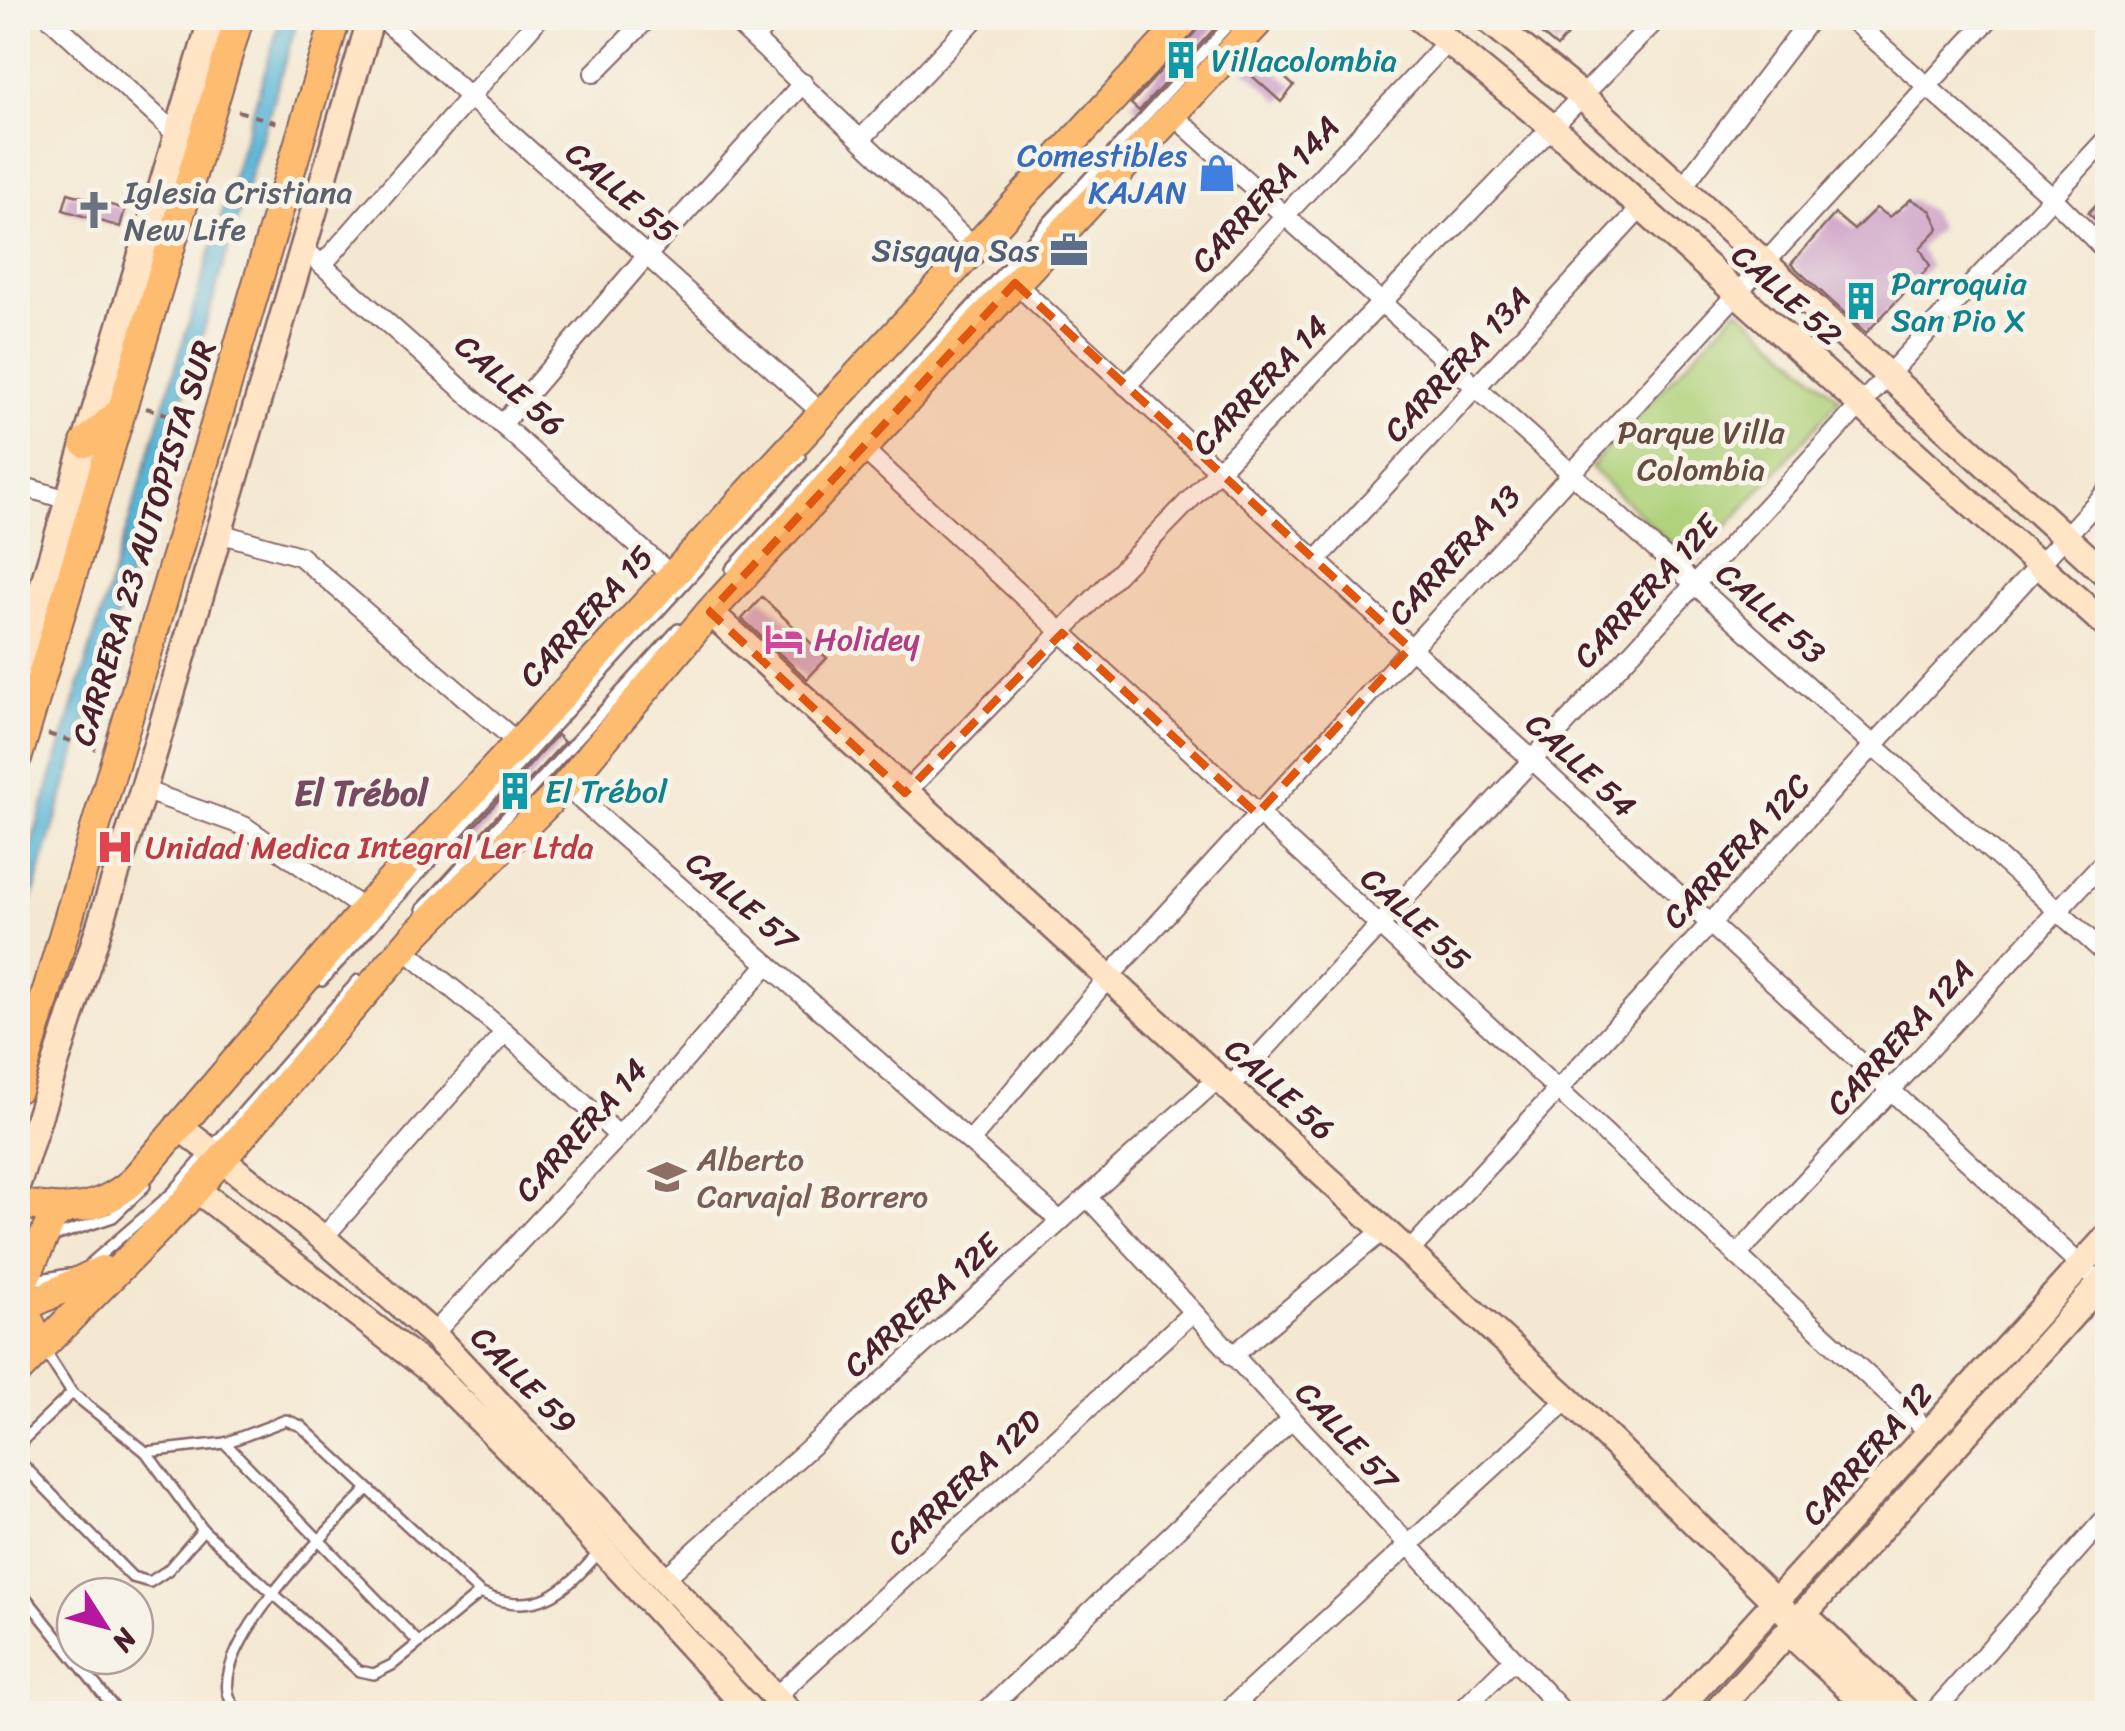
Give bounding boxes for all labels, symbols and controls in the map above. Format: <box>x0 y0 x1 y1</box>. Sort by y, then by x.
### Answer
place label: Villacolombia <box>1211 32 1397 89</box>
building icon: Villacolombia <box>1160 39 1202 81</box>
street label: CARRERA 14A <box>1176 102 1355 287</box>
street label: CALLE 55 <box>552 126 692 258</box>
place label: Comestibles KAJAN <box>1017 127 1187 221</box>
shop icon: Comestibles KAJAN <box>1196 152 1238 194</box>
place label: Iglesia Cristiana New Life <box>123 164 352 258</box>
church icon: Iglesia Cristiana New Life <box>73 189 115 231</box>
place label: Sisgaya Sas <box>871 222 1039 279</box>
office icon: Sisgaya Sas <box>1048 229 1090 271</box>
street label: CALLE 52 <box>1718 229 1856 362</box>
place label: Parroquia San Pio X <box>1891 255 2028 349</box>
street label: CARRERA 13A <box>1369 272 1546 456</box>
building icon: Parroquia San Pio X <box>1840 280 1882 322</box>
street label: CARRERA 14 <box>1178 301 1343 470</box>
street label: CALLE 56 <box>441 319 579 451</box>
street label: CARRERA 23 AUTOPISTA SUR <box>55 333 232 753</box>
park label: Parque Villa Colombia <box>1617 404 1786 498</box>
street label: CARRERA 13 <box>1373 471 1536 640</box>
street label: CARRERA 12E <box>1559 499 1735 682</box>
street label: CARRERA 15 <box>504 531 668 701</box>
street label: CALLE 53 <box>1702 547 1839 679</box>
place label: Holidey <box>814 611 920 668</box>
hotel icon: Holidey <box>763 618 805 660</box>
street label: CALLE 54 <box>1511 698 1650 833</box>
street label: CARRERA 12C <box>1648 760 1825 943</box>
district label: El Trébol <box>294 762 430 824</box>
place label: El Trébol <box>545 763 668 820</box>
building icon: El Trébol <box>494 770 536 812</box>
place label: Unidad Medica Integral Ler Ltda <box>145 819 593 876</box>
hospital icon: Unidad Medica Integral Ler Ltda <box>94 826 136 868</box>
street label: CALLE 57 <box>672 836 812 968</box>
street label: CALLE 55 <box>1347 852 1485 986</box>
street label: CARRERA 12A <box>1812 945 1989 1130</box>
street label: CALLE 56 <box>1211 1023 1349 1155</box>
street label: CARRERA 14 <box>500 1045 663 1216</box>
place label: Alberto Carvajal Borrero <box>696 1131 928 1225</box>
school or university icon: Alberto Carvajal Borrero <box>646 1156 688 1198</box>
street label: CARRERA 12E <box>830 1217 1015 1392</box>
street label: CALLE 59 <box>456 1312 591 1449</box>
street label: CALLE 57 <box>1280 1367 1414 1507</box>
street label: CARRERA 12 <box>1787 1369 1948 1540</box>
street label: CARRERA 12D <box>873 1394 1056 1570</box>
north arrow <box>55 1576 155 1676</box>
text: N <box>99 1617 151 1663</box>

